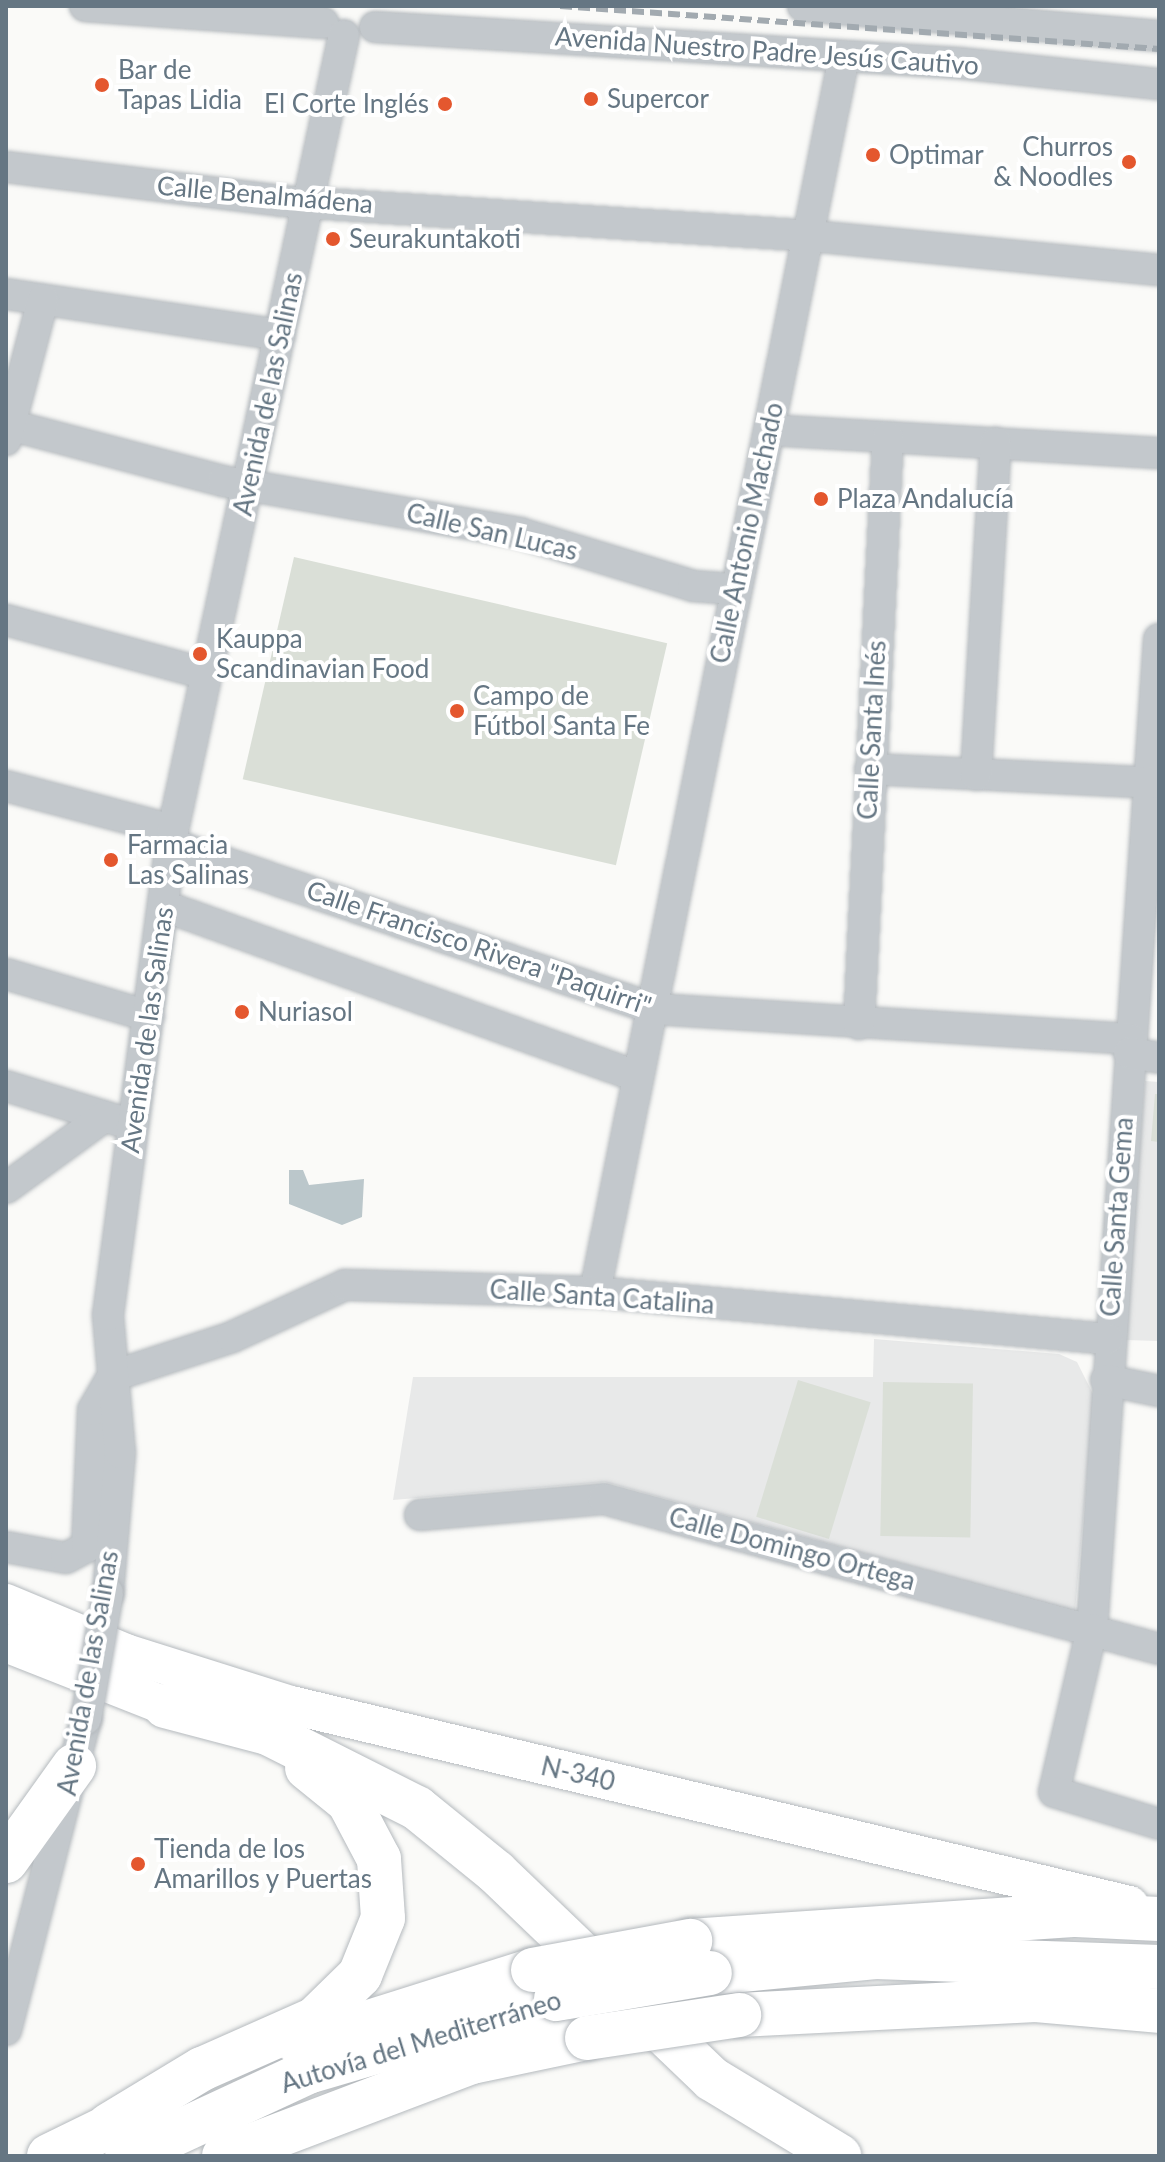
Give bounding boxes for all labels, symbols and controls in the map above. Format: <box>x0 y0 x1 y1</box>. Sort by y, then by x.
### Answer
street label: Avenida Nuestro Padre Jesús Cautivo <box>554 21 980 81</box>
place label: Bar de Tapas Lidia <box>118 54 242 116</box>
marker: Bar de Tapas Lidia <box>93 76 111 94</box>
place label: Supercor <box>607 83 709 115</box>
place label: El Corte Inglés <box>264 88 429 120</box>
marker: Supercor <box>582 90 600 108</box>
marker: El Corte Inglés <box>436 95 454 113</box>
place label: Churros & Noodles <box>993 131 1113 192</box>
place label: Optimar <box>889 139 984 171</box>
marker: Optimar <box>864 146 882 164</box>
marker: Churros & Noodles <box>1120 153 1138 171</box>
street label: Calle Benalmádena <box>156 170 374 220</box>
place label: Seurakuntakoti <box>349 223 521 255</box>
marker: Seurakuntakoti <box>324 230 342 248</box>
street label: Avenida de las Salinas <box>227 269 309 519</box>
street label: Calle Antonio Machado <box>704 399 790 667</box>
place label: Plaza Andalucía <box>837 483 1015 515</box>
marker: Plaza Andalucía <box>812 490 830 508</box>
street label: Calle San Lucas <box>403 497 581 567</box>
place label: Kauppa Scandinavian Food <box>216 623 429 684</box>
street label: Calle Santa Inés <box>852 640 892 820</box>
marker: Kauppa Scandinavian Food <box>191 645 209 663</box>
place label: Campo de Fútbol Santa Fe <box>473 680 650 742</box>
marker: Campo de Fútbol Santa Fe <box>448 702 466 720</box>
place label: Farmacia Las Salinas <box>127 829 249 890</box>
marker: Farmacia Las Salinas <box>102 851 120 869</box>
street label: Calle Francisco Rivera "Paquirri" <box>303 874 655 1022</box>
street label: Avenida de las Salinas <box>114 905 180 1155</box>
place label: Nuriasol <box>258 996 353 1028</box>
marker: Nuriasol <box>233 1003 251 1021</box>
street label: Calle Santa Gema <box>1094 1116 1140 1318</box>
street label: Calle Santa Catalina <box>489 1274 715 1320</box>
street label: Calle Domingo Ortega <box>666 1501 918 1597</box>
street label: Avenida de las Salinas <box>51 1548 125 1798</box>
street label: N-340 <box>538 1750 618 1798</box>
place label: Tienda de los Amarillos y Puertas <box>154 1833 373 1894</box>
marker: Tienda de los Amarillos y Puertas <box>129 1855 147 1873</box>
street label: Autovía del Mediterráneo <box>277 1984 565 2100</box>

